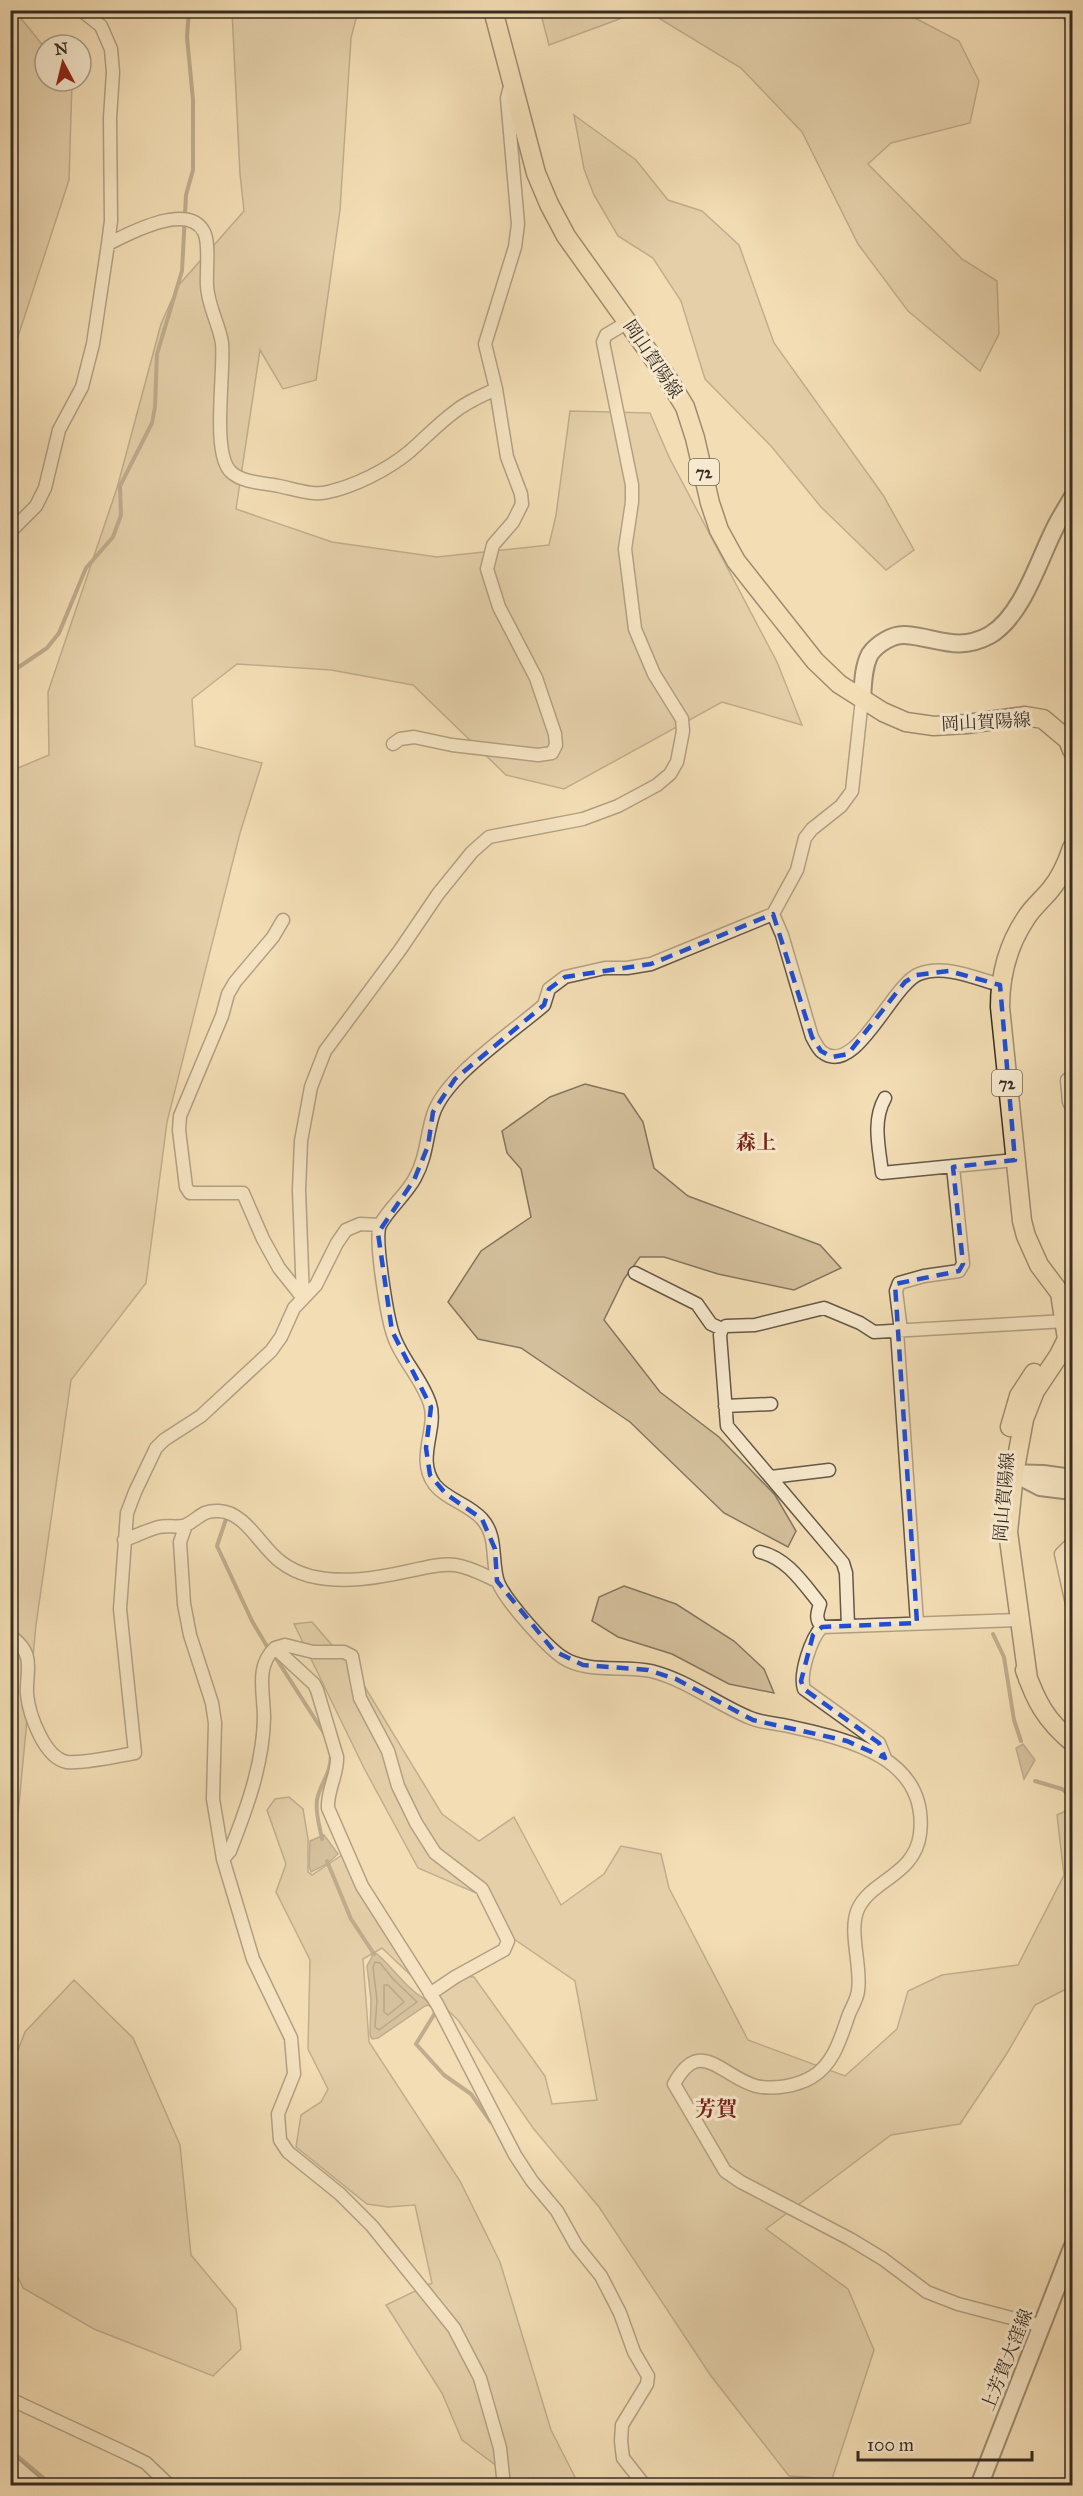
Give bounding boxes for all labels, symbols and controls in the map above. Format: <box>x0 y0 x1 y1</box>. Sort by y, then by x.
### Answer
north arrow <box>33 33 93 93</box>
text: N <box>53 38 70 59</box>
street label: 岡山賀陽線 <box>619 316 687 402</box>
road number: 72 <box>689 459 719 485</box>
street label: 岡山賀陽線 <box>940 709 1032 735</box>
road number: 72 <box>992 1070 1022 1096</box>
district label: 森上 <box>736 1130 776 1154</box>
street label: 岡山賀陽線 <box>989 1451 1019 1543</box>
district label: 芳賀 <box>695 2096 737 2122</box>
street label: 上芳賀大窪線 <box>977 2306 1037 2414</box>
scale bar <box>858 2424 1032 2462</box>
text: 100 m <box>867 2434 914 2456</box>

